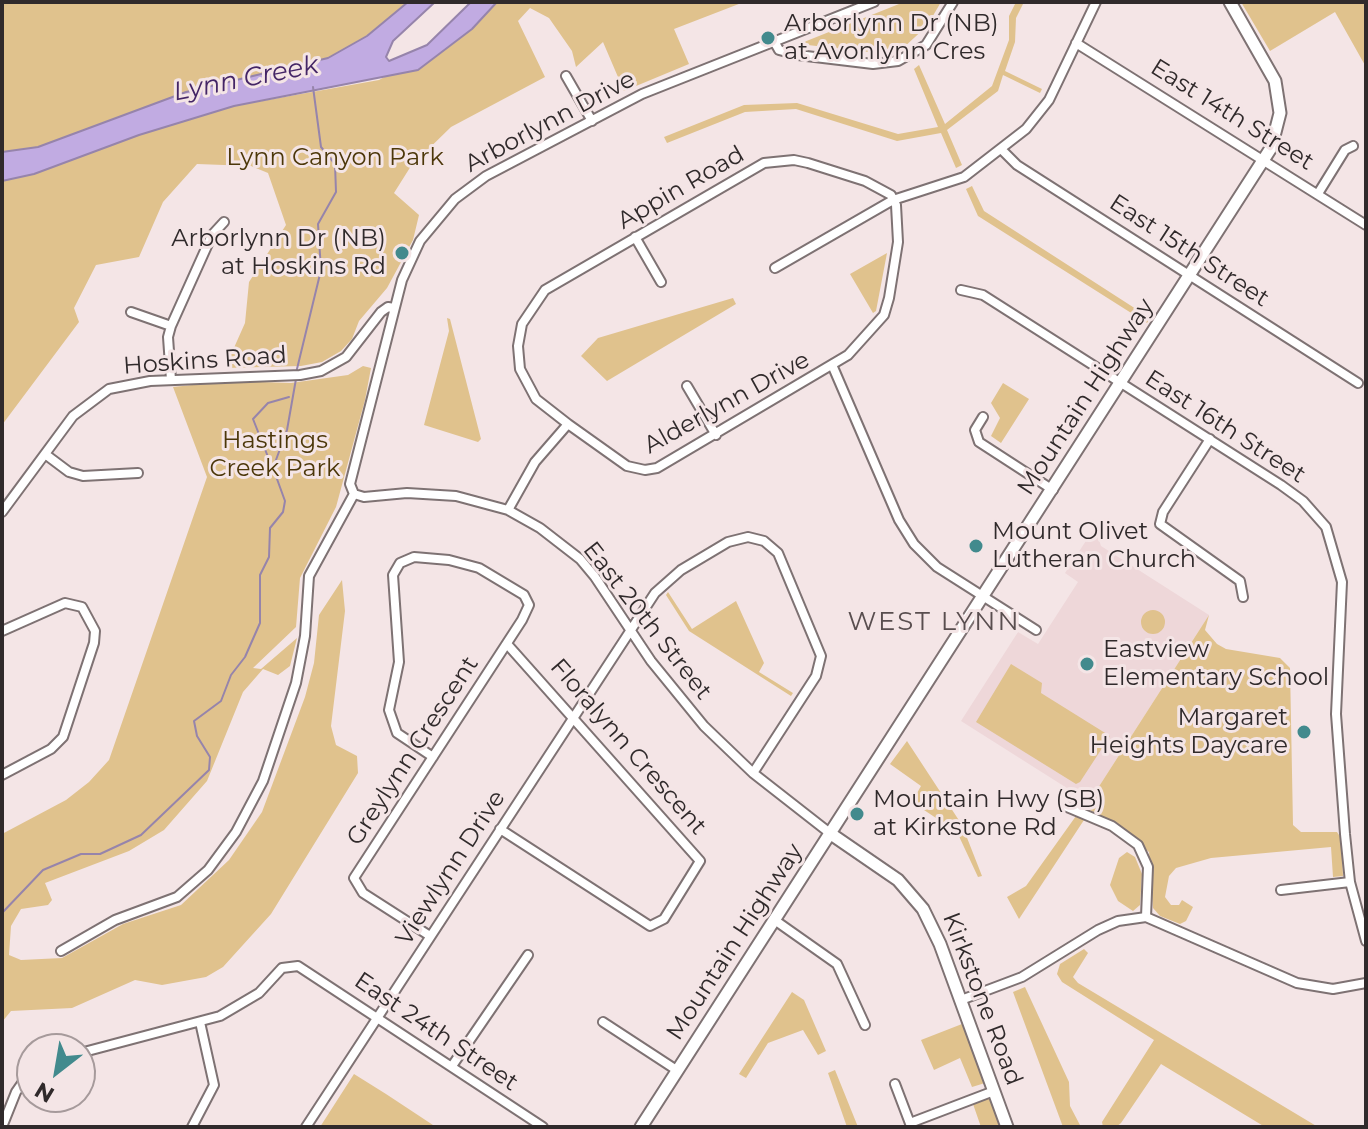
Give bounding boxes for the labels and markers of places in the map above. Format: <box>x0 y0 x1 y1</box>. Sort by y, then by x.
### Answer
place label: Arborlynn Dr (NB) at Avonlynn Cres <box>784 10 999 66</box>
marker: Arborlynn Dr (NB) at Avonlynn Cres <box>759 29 777 47</box>
place label: Arborlynn Dr (NB) at Hoskins Rd <box>171 225 386 281</box>
marker: Arborlynn Dr (NB) at Hoskins Rd <box>393 244 411 262</box>
place label: Mount Olivet Lutheran Church <box>992 518 1196 574</box>
marker: Mount Olivet Lutheran Church <box>967 537 985 555</box>
place label: Eastview Elementary School <box>1103 636 1329 692</box>
marker: Eastview Elementary School <box>1078 655 1096 673</box>
place label: Margaret Heights Daycare <box>1089 704 1288 760</box>
marker: Margaret Heights Daycare <box>1295 723 1313 741</box>
place label: Mountain Hwy (SB) at Kirkstone Rd <box>873 786 1104 842</box>
marker: Mountain Hwy (SB) at Kirkstone Rd <box>848 805 866 823</box>

